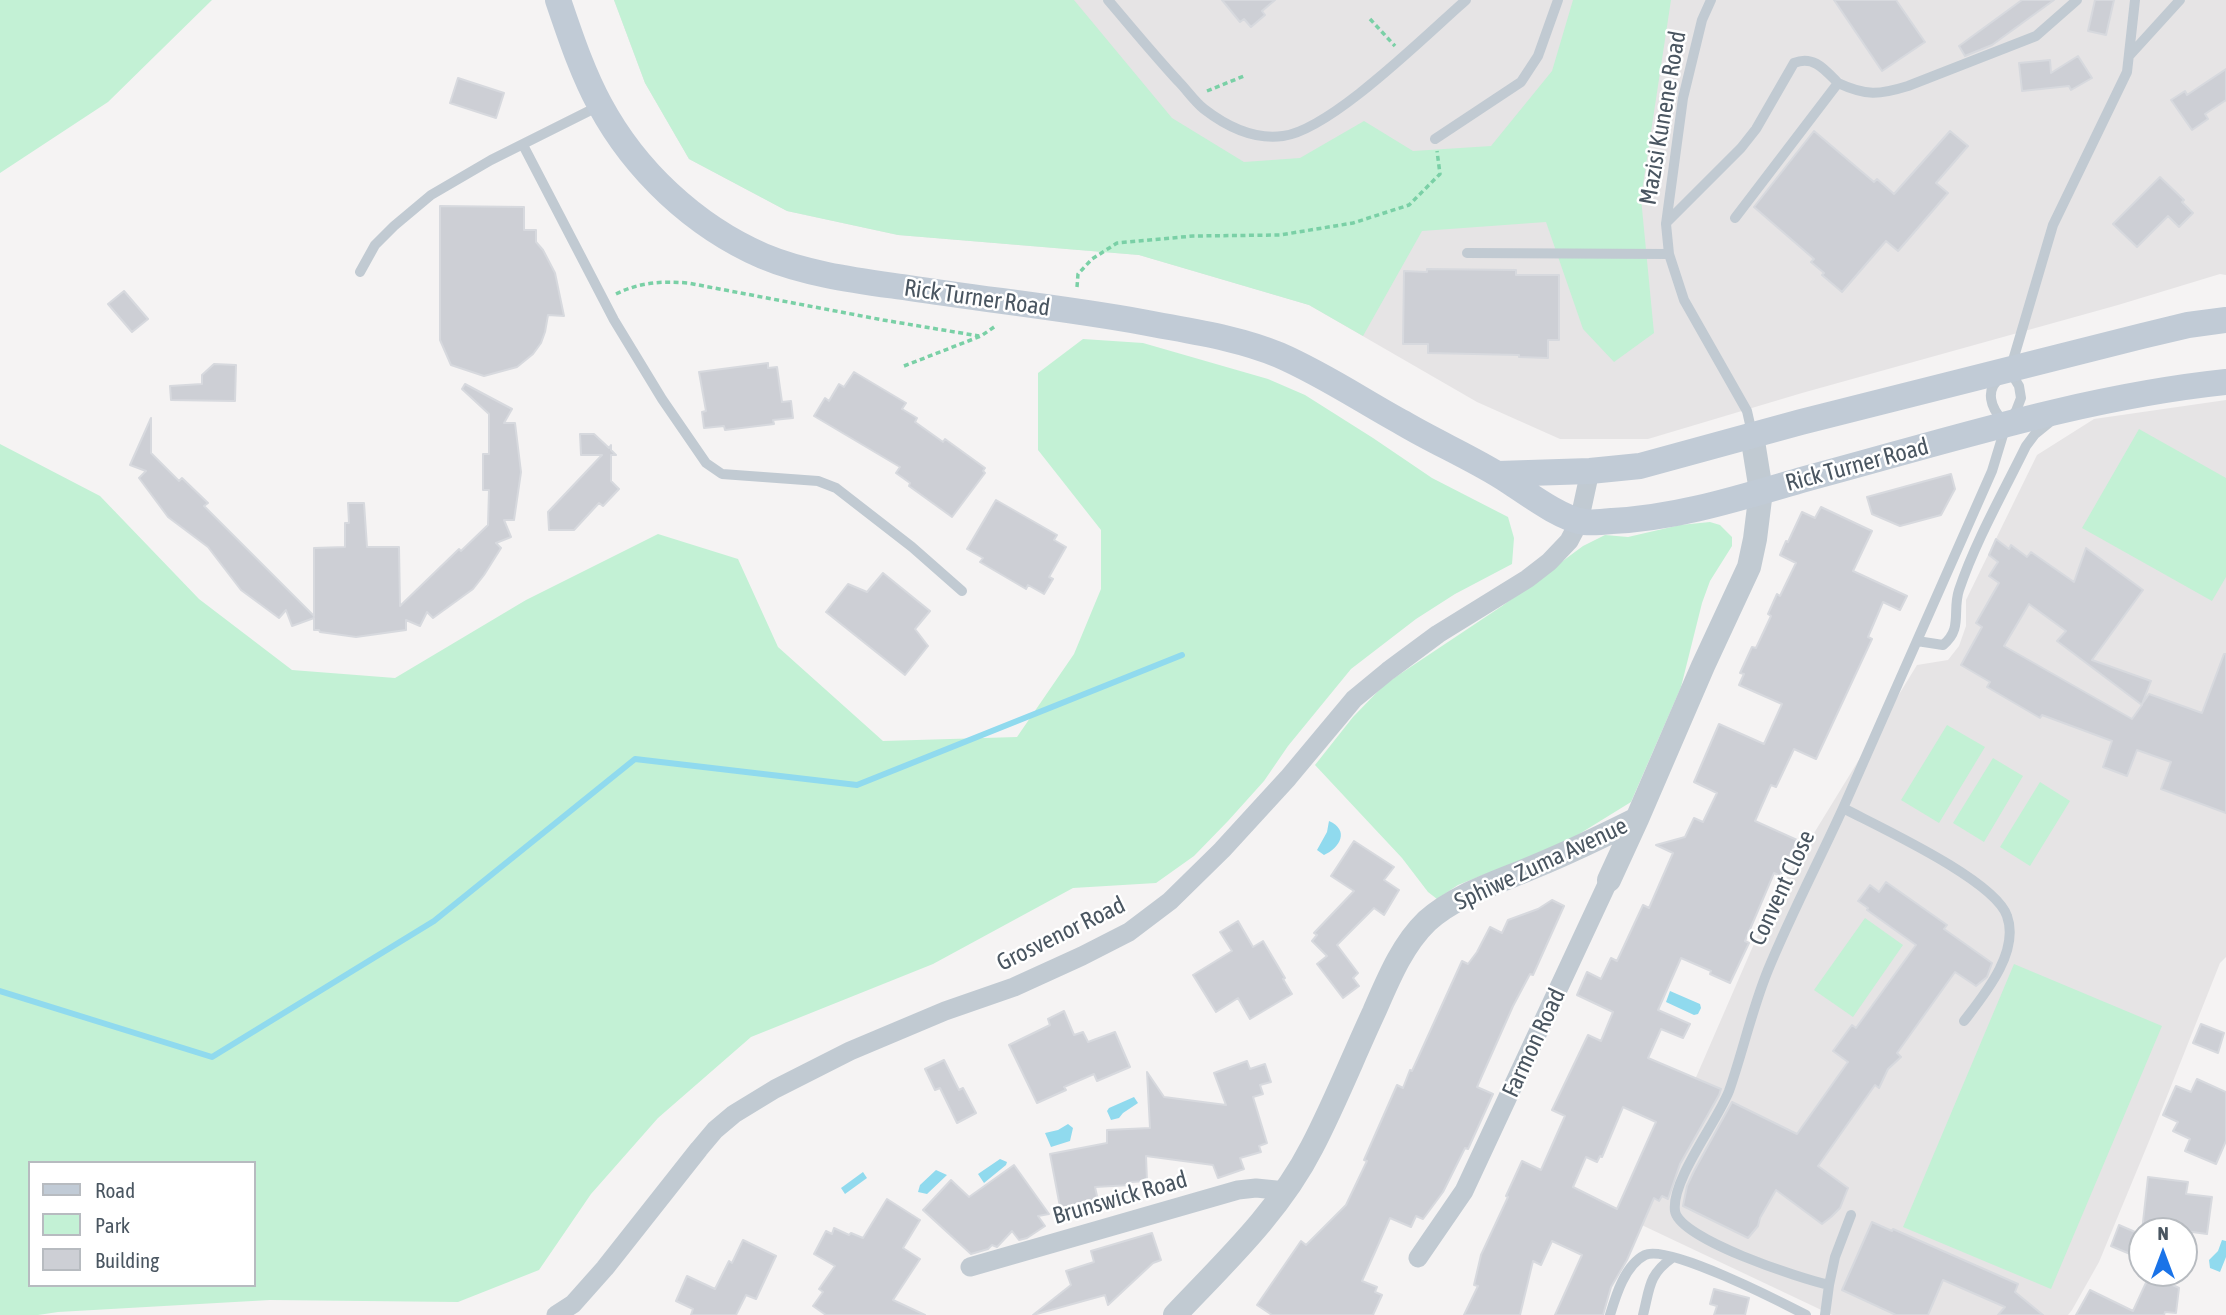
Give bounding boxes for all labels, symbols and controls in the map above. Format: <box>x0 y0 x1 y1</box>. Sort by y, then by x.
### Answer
street label: Mazisi Kunene Road <box>1634 29 1692 207</box>
street label: Rick Turner Road <box>902 274 1052 322</box>
street label: Rick Turner Road <box>1782 432 1932 498</box>
street label: Sphiwe Zuma Avenue <box>1450 811 1632 917</box>
street label: Convent Close <box>1743 826 1821 950</box>
street label: Grosvenor Road <box>992 891 1130 977</box>
street label: Farmon Road <box>1496 984 1572 1102</box>
legend <box>28 1161 256 1287</box>
street label: Brunswick Road <box>1049 1165 1191 1231</box>
text: Road <box>95 1178 135 1202</box>
text: Park <box>95 1213 130 1237</box>
north arrow <box>2128 1217 2198 1287</box>
text: N <box>2157 1222 2169 1244</box>
text: Building <box>95 1248 159 1272</box>

